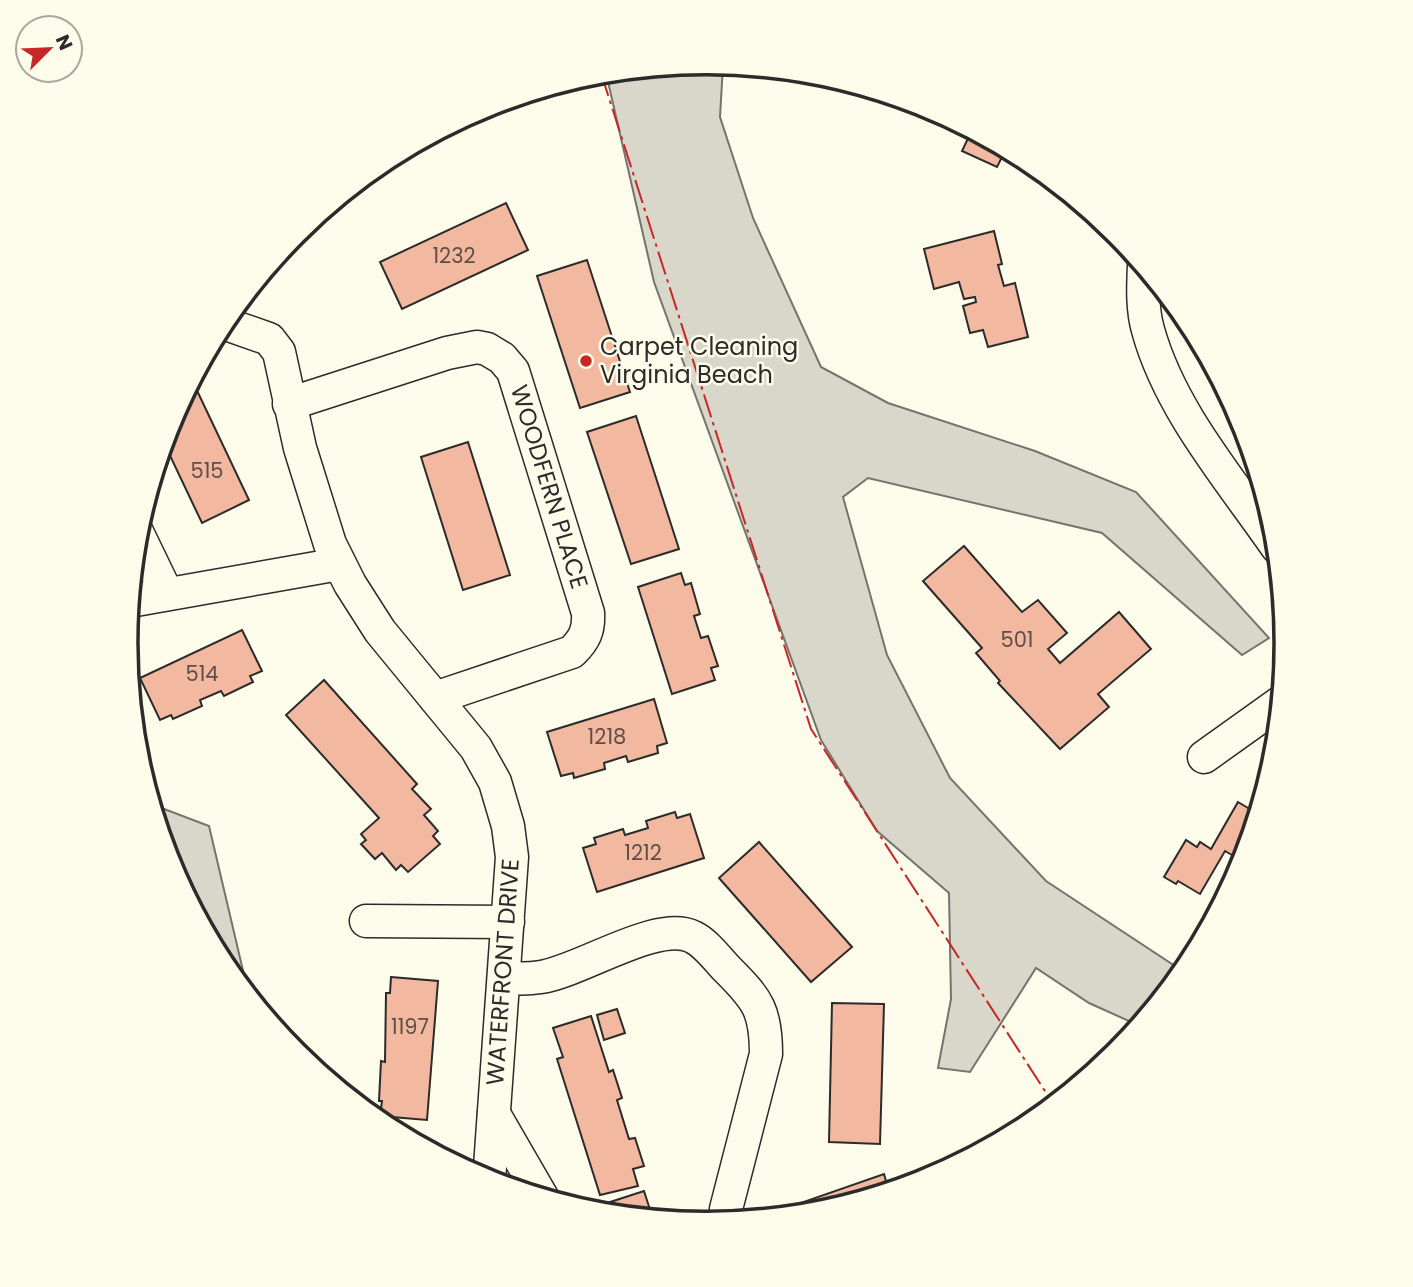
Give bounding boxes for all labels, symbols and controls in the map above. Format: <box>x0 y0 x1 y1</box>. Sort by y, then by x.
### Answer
north arrow <box>14 14 84 84</box>
text: N <box>49 30 79 54</box>
house number: 1232 <box>432 241 476 270</box>
place label: Carpet Cleaning Virginia Beach <box>600 330 798 391</box>
marker: Carpet Cleaning Virginia Beach <box>578 353 594 369</box>
street label: WOODFERN PLACE <box>503 381 596 593</box>
house number: 515 <box>190 456 224 485</box>
house number: 501 <box>1000 625 1034 654</box>
house number: 514 <box>185 659 219 688</box>
house number: 1218 <box>588 722 626 751</box>
house number: 1212 <box>624 838 662 867</box>
street label: WATERFRONT DRIVE <box>478 857 527 1086</box>
house number: 1197 <box>391 1012 429 1041</box>

